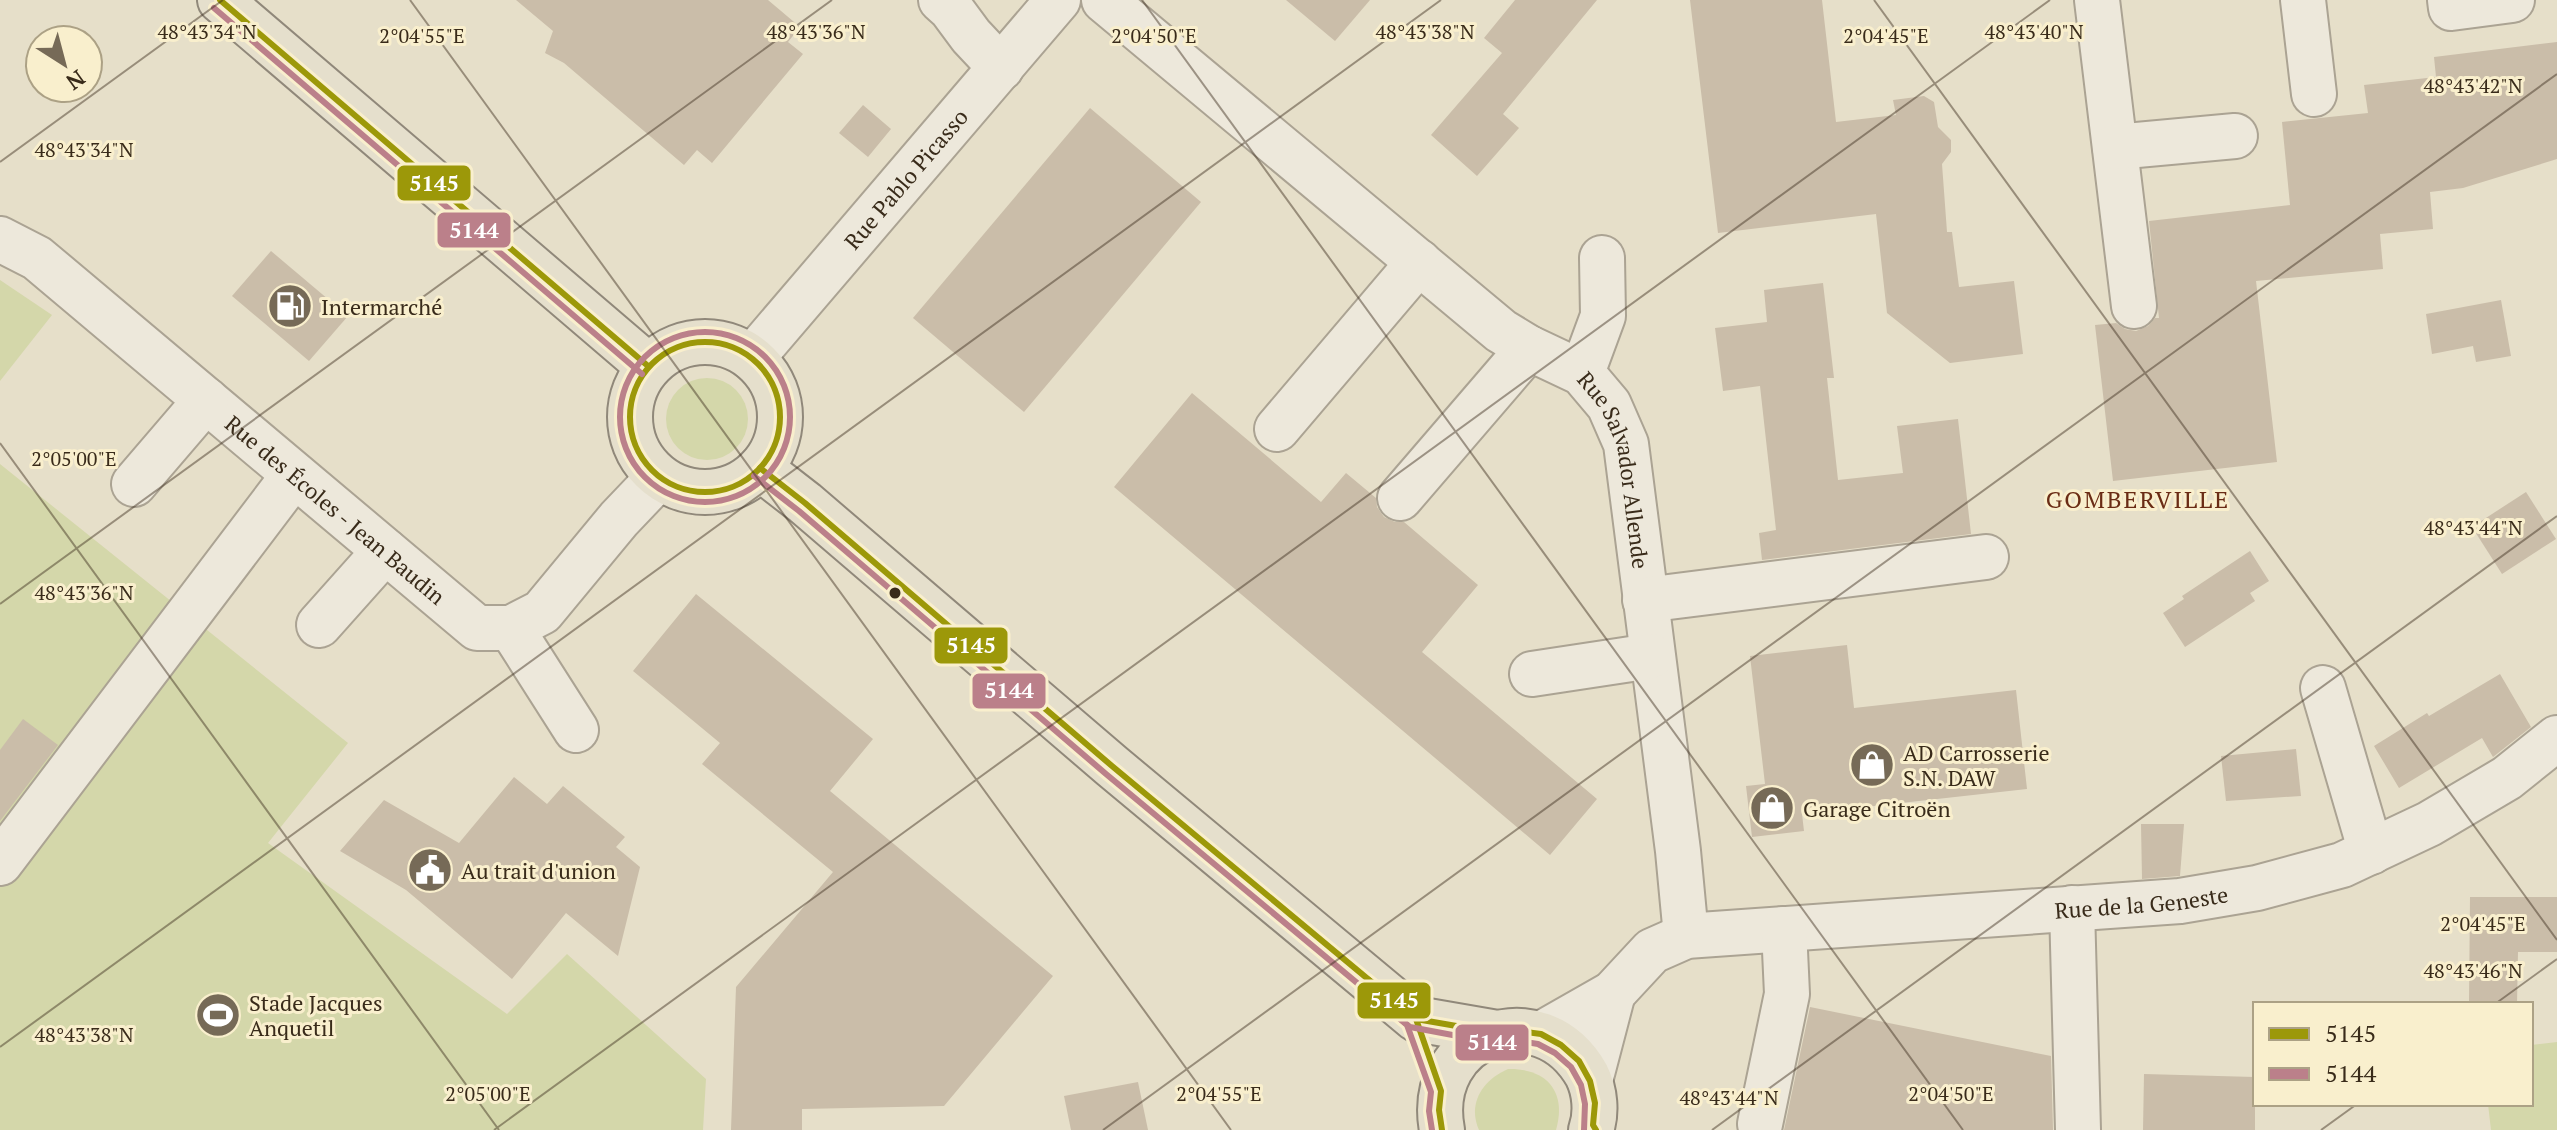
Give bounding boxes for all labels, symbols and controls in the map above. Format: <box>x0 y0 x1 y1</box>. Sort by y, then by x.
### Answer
text: 48°43'34"N <box>157 18 257 45</box>
text: 48°43'36"N <box>766 18 866 45</box>
text: 48°43'38"N <box>1375 18 1475 45</box>
text: 48°43'40"N <box>1984 18 2084 45</box>
text: 2°04'55"E <box>379 22 465 49</box>
text: 2°04'50"E <box>1111 22 1197 49</box>
text: 2°04'45"E <box>1843 22 1929 49</box>
north arrow <box>24 24 104 104</box>
text: N <box>61 64 91 97</box>
text: 48°43'42"N <box>2423 72 2523 99</box>
street label: Rue Pablo Picasso <box>837 102 973 255</box>
text: 48°43'34"N <box>34 136 134 163</box>
line badge: 5145 <box>396 164 472 202</box>
text: 5145 <box>409 168 459 197</box>
line badge: 5144 <box>436 211 512 249</box>
text: 5144 <box>449 215 499 244</box>
fuel station icon: Intermarché <box>266 282 314 330</box>
place label: Intermarché <box>321 292 442 321</box>
street label: Rue Salvador Allende <box>1572 365 1656 570</box>
street label: Rue des Écoles - Jean Baudin <box>220 408 452 610</box>
text: 2°05'00"E <box>31 445 117 472</box>
district label: GOMBERVILLE <box>2046 483 2230 515</box>
text: 48°43'44"N <box>2423 514 2523 541</box>
text: 48°43'36"N <box>34 579 134 606</box>
unlabelled marker <box>887 585 903 601</box>
line badge: 5145 <box>933 626 1009 665</box>
text: 5145 <box>946 630 996 659</box>
line badge: 5144 <box>971 672 1047 710</box>
text: 5144 <box>984 675 1034 704</box>
place label: AD Carrosserie S.N. DAW <box>1903 738 2050 792</box>
shop icon: AD Carrosserie S.N. DAW <box>1848 741 1896 789</box>
shop icon: Garage Citroën <box>1748 784 1796 832</box>
place label: Garage Citroën <box>1803 794 1951 823</box>
public building icon: Au trait d'union <box>406 846 454 894</box>
place label: Au trait d'union <box>461 856 616 885</box>
street label: Rue de la Geneste <box>2054 879 2230 924</box>
text: 2°04'45"E <box>2440 910 2526 937</box>
text: 48°43'46"N <box>2423 957 2523 984</box>
line badge: 5145 <box>1356 981 1432 1020</box>
text: 5145 <box>1369 985 1419 1014</box>
place label: Stade Jacques Anquetil <box>249 988 382 1042</box>
sports icon: Stade Jacques Anquetil <box>194 991 242 1039</box>
legend <box>2253 1002 2533 1106</box>
text: 5145 <box>2325 1017 2376 1049</box>
text: 48°43'38"N <box>34 1021 134 1048</box>
line badge: 5144 <box>1454 1023 1530 1062</box>
text: 5144 <box>1467 1027 1517 1056</box>
text: 5144 <box>2325 1057 2376 1089</box>
text: 2°05'00"E <box>445 1080 531 1107</box>
text: 2°04'55"E <box>1176 1080 1262 1107</box>
text: 2°04'50"E <box>1908 1080 1994 1107</box>
text: 48°43'44"N <box>1679 1084 1779 1111</box>

